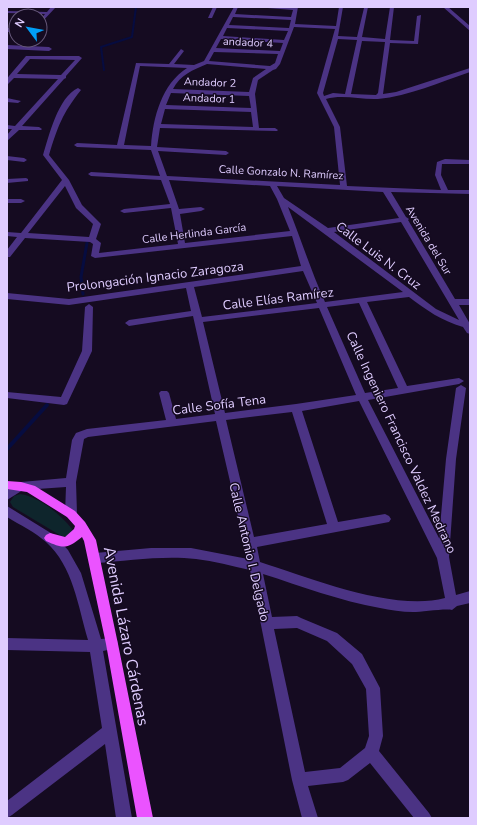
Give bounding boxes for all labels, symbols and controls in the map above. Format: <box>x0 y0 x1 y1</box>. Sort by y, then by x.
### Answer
north arrow <box>8 8 48 48</box>
text: N <box>11 15 28 30</box>
street label: andador 4 <box>223 34 274 51</box>
street label: Andador 2 <box>184 74 236 91</box>
street label: Andador 1 <box>183 90 235 107</box>
street label: Calle Gonzalo N. Ramírez <box>218 162 344 183</box>
street label: Avenida del Sur <box>402 203 455 278</box>
street label: Calle Luis N. Cruz <box>332 218 425 294</box>
street label: Calle Herlinda García <box>141 220 247 247</box>
street label: Prolongación Ignacio Zaragoza <box>66 257 245 297</box>
street label: Calle Elías Ramírez <box>222 283 335 315</box>
street label: Calle Ingeniero Francisco Valdez Medrano <box>342 328 461 556</box>
street label: Calle Sofía Tena <box>171 390 267 420</box>
street label: Calle Antonio I. Delgado <box>224 481 274 624</box>
street label: Avenida Lázaro Cárdenas <box>98 545 154 728</box>

